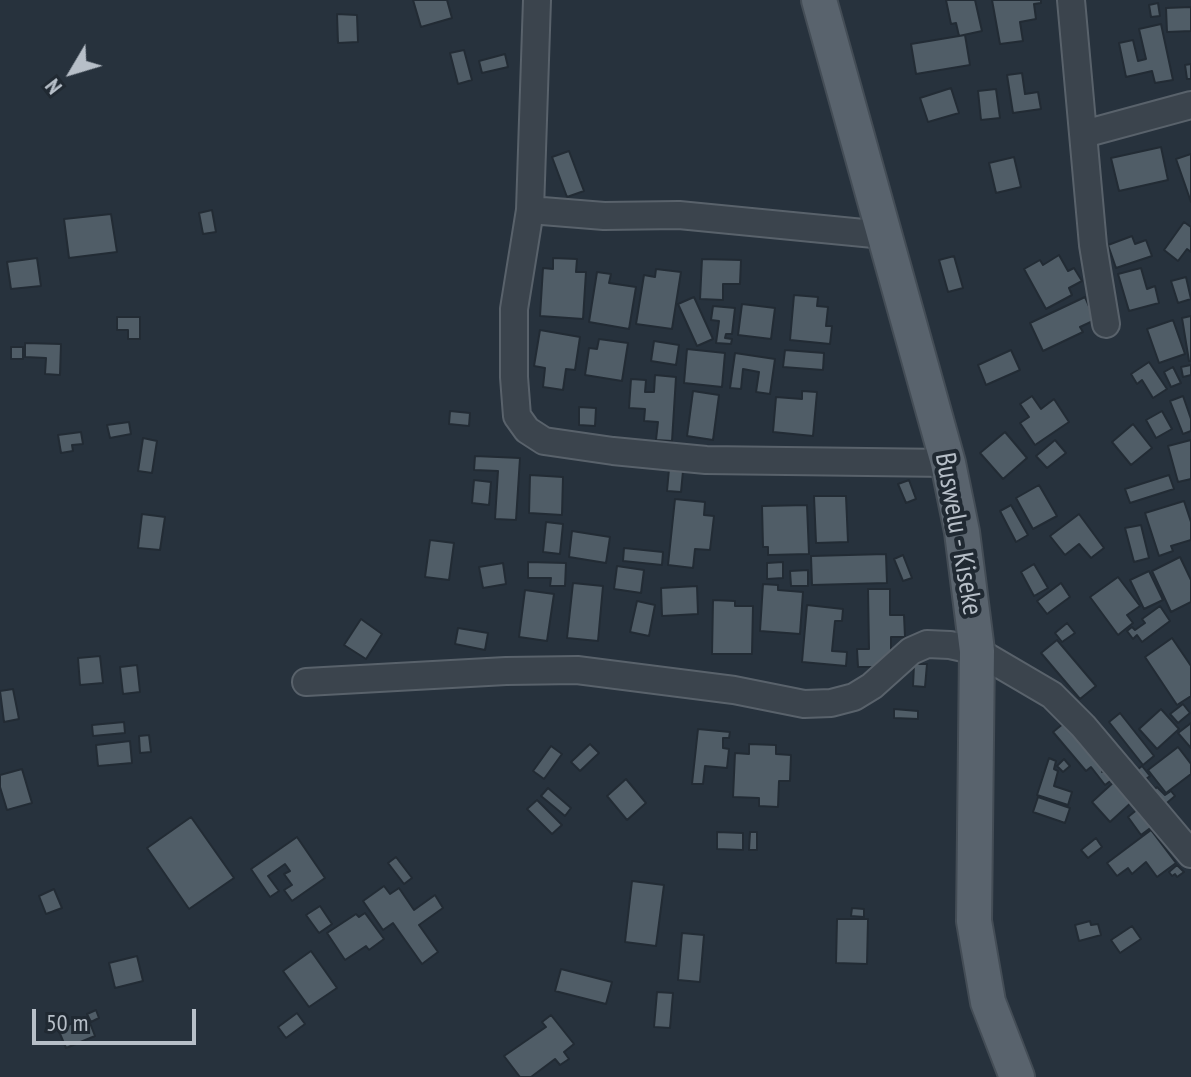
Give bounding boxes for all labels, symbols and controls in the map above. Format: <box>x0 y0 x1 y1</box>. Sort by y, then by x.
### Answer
north arrow <box>32 32 112 112</box>
text: N <box>38 73 68 100</box>
street label: Buswelu - Kiseke <box>927 450 989 618</box>
scale bar <box>36 993 200 1043</box>
text: 50 m <box>46 1007 88 1038</box>

